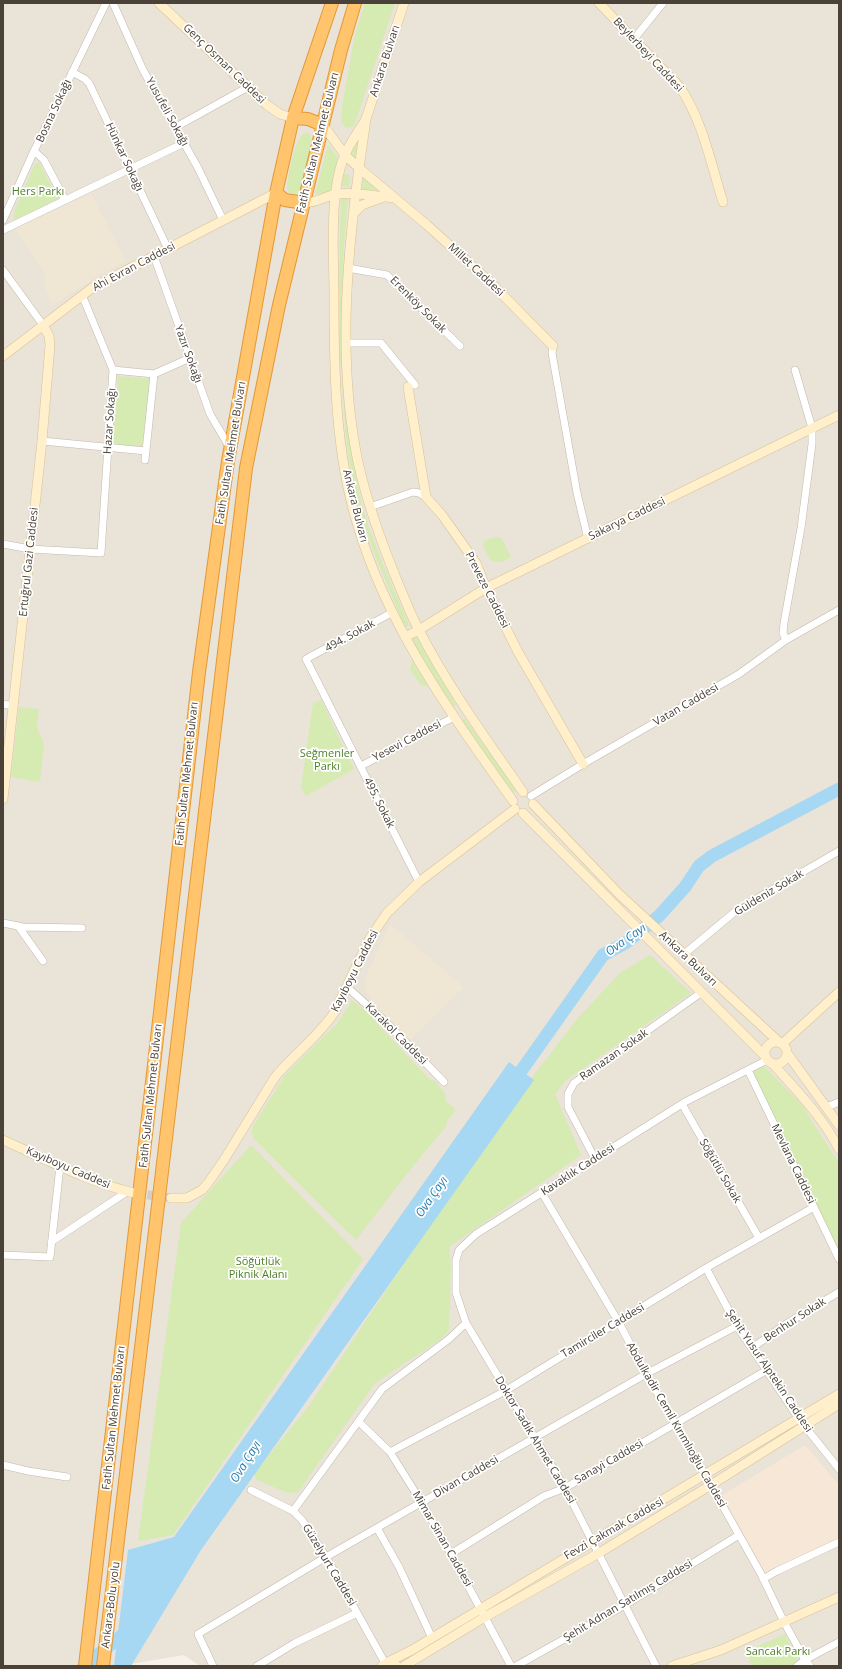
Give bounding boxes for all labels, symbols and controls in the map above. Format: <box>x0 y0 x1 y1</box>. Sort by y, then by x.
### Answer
street label: Beylerbeyi Caddesi <box>610 15 686 95</box>
street label: Genç Osman Caddesi <box>180 21 268 107</box>
street label: Ankara Bulvarı <box>367 24 403 98</box>
street label: Fatih Sultan Mehmet Bulvarı <box>294 71 342 215</box>
street label: Yusufeli Sokağı <box>143 75 191 149</box>
street label: Bosna Sokağı <box>34 77 74 145</box>
street label: Hünkar Sokağı <box>102 121 146 193</box>
park label: Hers Parkı <box>12 185 64 199</box>
street label: Ahi Evran Caddesi <box>90 240 178 294</box>
street label: Millet Caddesi <box>445 241 507 299</box>
street label: Erenköy Sokak <box>387 274 449 336</box>
street label: Yazır Sokağı <box>171 323 205 385</box>
street label: Fatih Sultan Mehmet Bulvarı <box>213 380 249 526</box>
street label: Hazar Sokağı <box>101 388 119 454</box>
street label: Ankara Bulvarı <box>340 468 370 544</box>
street label: Sakarya Caddesi <box>586 495 668 543</box>
street label: Ertuğrul Gazi Caddesi <box>17 507 41 617</box>
street label: Preveze Caddesi <box>462 550 512 630</box>
street label: 494. Sokak <box>323 617 377 655</box>
street label: Vatan Caddesi <box>651 681 721 729</box>
street label: Fatih Sultan Mehmet Bulvarı <box>173 701 201 847</box>
street label: Yesevi Caddesi <box>371 717 443 765</box>
park label: Seğmenler Parkı <box>300 747 354 773</box>
street label: 495. Sokak <box>361 776 397 830</box>
street label: Güldeniz Sokak <box>732 867 806 919</box>
water label: Ova Çayı <box>603 921 649 959</box>
street label: Kayıboyu Caddesi <box>329 928 381 1014</box>
street label: Ankara Bulvarı <box>656 929 720 989</box>
street label: Karakol Caddesi <box>362 1000 430 1068</box>
street label: Fatih Sultan Mehmet Bulvarı <box>137 1023 165 1169</box>
street label: Ramazan Sokak <box>577 1027 651 1083</box>
street label: Mevlana Caddesi <box>768 1122 818 1206</box>
street label: Söğütlü Sokak <box>696 1137 744 1205</box>
street label: Kavaklık Caddesi <box>539 1141 617 1199</box>
street label: Kayıboyu Caddesi <box>24 1144 112 1192</box>
water label: Ova Çayı <box>413 1174 451 1220</box>
park label: Söğütlük Piknik Alanı <box>229 1255 287 1281</box>
street label: Benhur Sokak <box>762 1295 828 1345</box>
street label: Tamirciler Caddesi <box>559 1301 647 1361</box>
street label: Şehit Yusuf Alptekin Caddesi <box>723 1307 815 1435</box>
street label: Abdulkadir Cemil Kırımlıoğlu Caddesi <box>623 1340 729 1510</box>
street label: Fatih Sultan Mehmet Bulvarı <box>100 1345 128 1491</box>
street label: Doktor Sadık Ahmet Caddesi <box>492 1374 578 1506</box>
street label: Sanayi Caddesi <box>572 1437 646 1487</box>
water label: Ova Çayı <box>228 1438 264 1486</box>
street label: Divan Caddesi <box>431 1453 501 1501</box>
street label: Mimar Sinan Caddesi <box>409 1489 475 1589</box>
street label: Fevzi Çakmak Caddesi <box>562 1495 666 1563</box>
street label: Güzelyurt Caddesi <box>299 1522 359 1608</box>
street label: Şehit Adnan Satılmış Caddesi <box>561 1557 695 1645</box>
street label: Ankara-Bolu yolu <box>99 1561 123 1649</box>
park label: Sancak Parkı <box>746 1645 810 1659</box>

